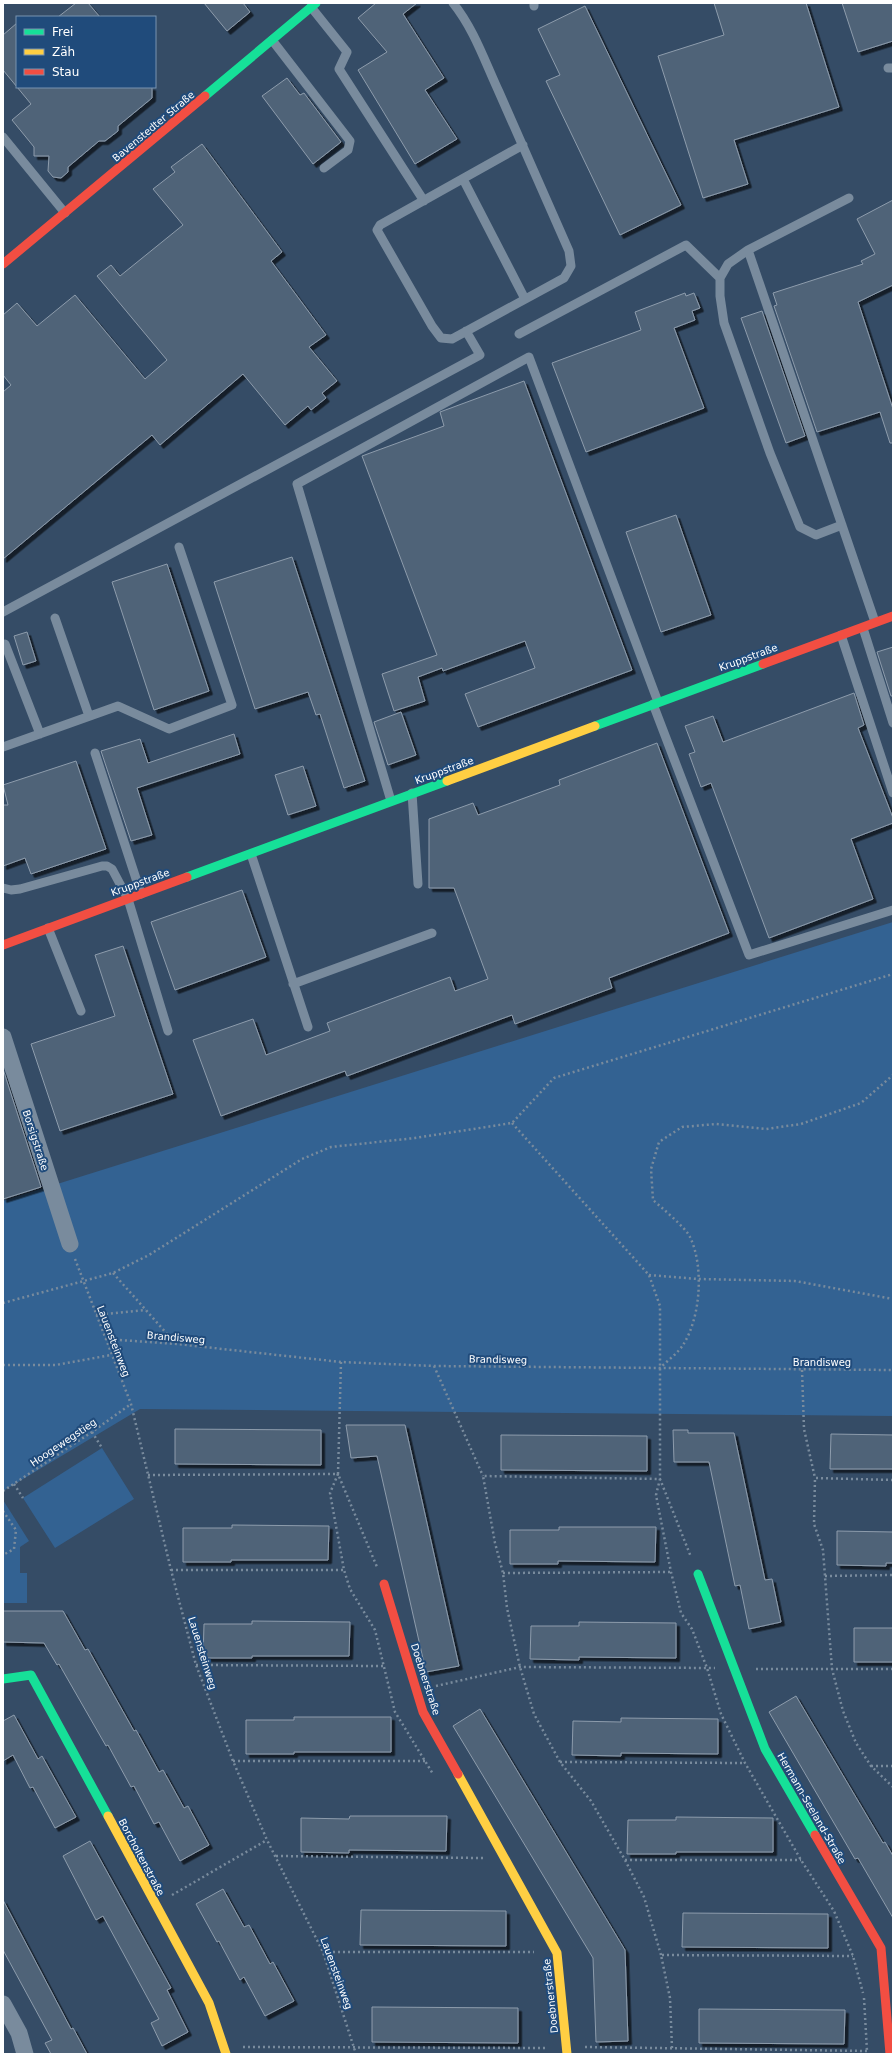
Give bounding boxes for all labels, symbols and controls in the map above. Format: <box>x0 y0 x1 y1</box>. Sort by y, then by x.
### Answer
legend <box>16 16 156 88</box>
text: Frei <box>52 25 73 39</box>
text: Zäh <box>52 45 75 59</box>
text: Stau <box>52 65 79 79</box>
street label: Bavenstedter Straße <box>110 89 196 164</box>
street label: Kruppstraße <box>717 642 779 673</box>
street label: Kruppstraße <box>413 755 475 786</box>
street label: Kruppstraße <box>109 867 171 898</box>
street label: Borsigstraße <box>21 1108 51 1172</box>
street label: Lauensteinweg <box>95 1304 132 1378</box>
street label: Brandisweg <box>146 1329 206 1346</box>
street label: Brandisweg <box>469 1353 527 1366</box>
street label: Brandisweg <box>793 1357 851 1368</box>
street label: Hoogewegstieg <box>28 1416 98 1469</box>
street label: Lauensteinweg <box>186 1615 219 1691</box>
street label: Doebnerstraße <box>409 1642 442 1716</box>
street label: Hermann-Seeland-Straße <box>775 1751 848 1866</box>
street label: Borcholtenstraße <box>117 1817 167 1898</box>
street label: Lauensteinweg <box>318 1936 355 2011</box>
street label: Doebnerstraße <box>541 1958 560 2034</box>

